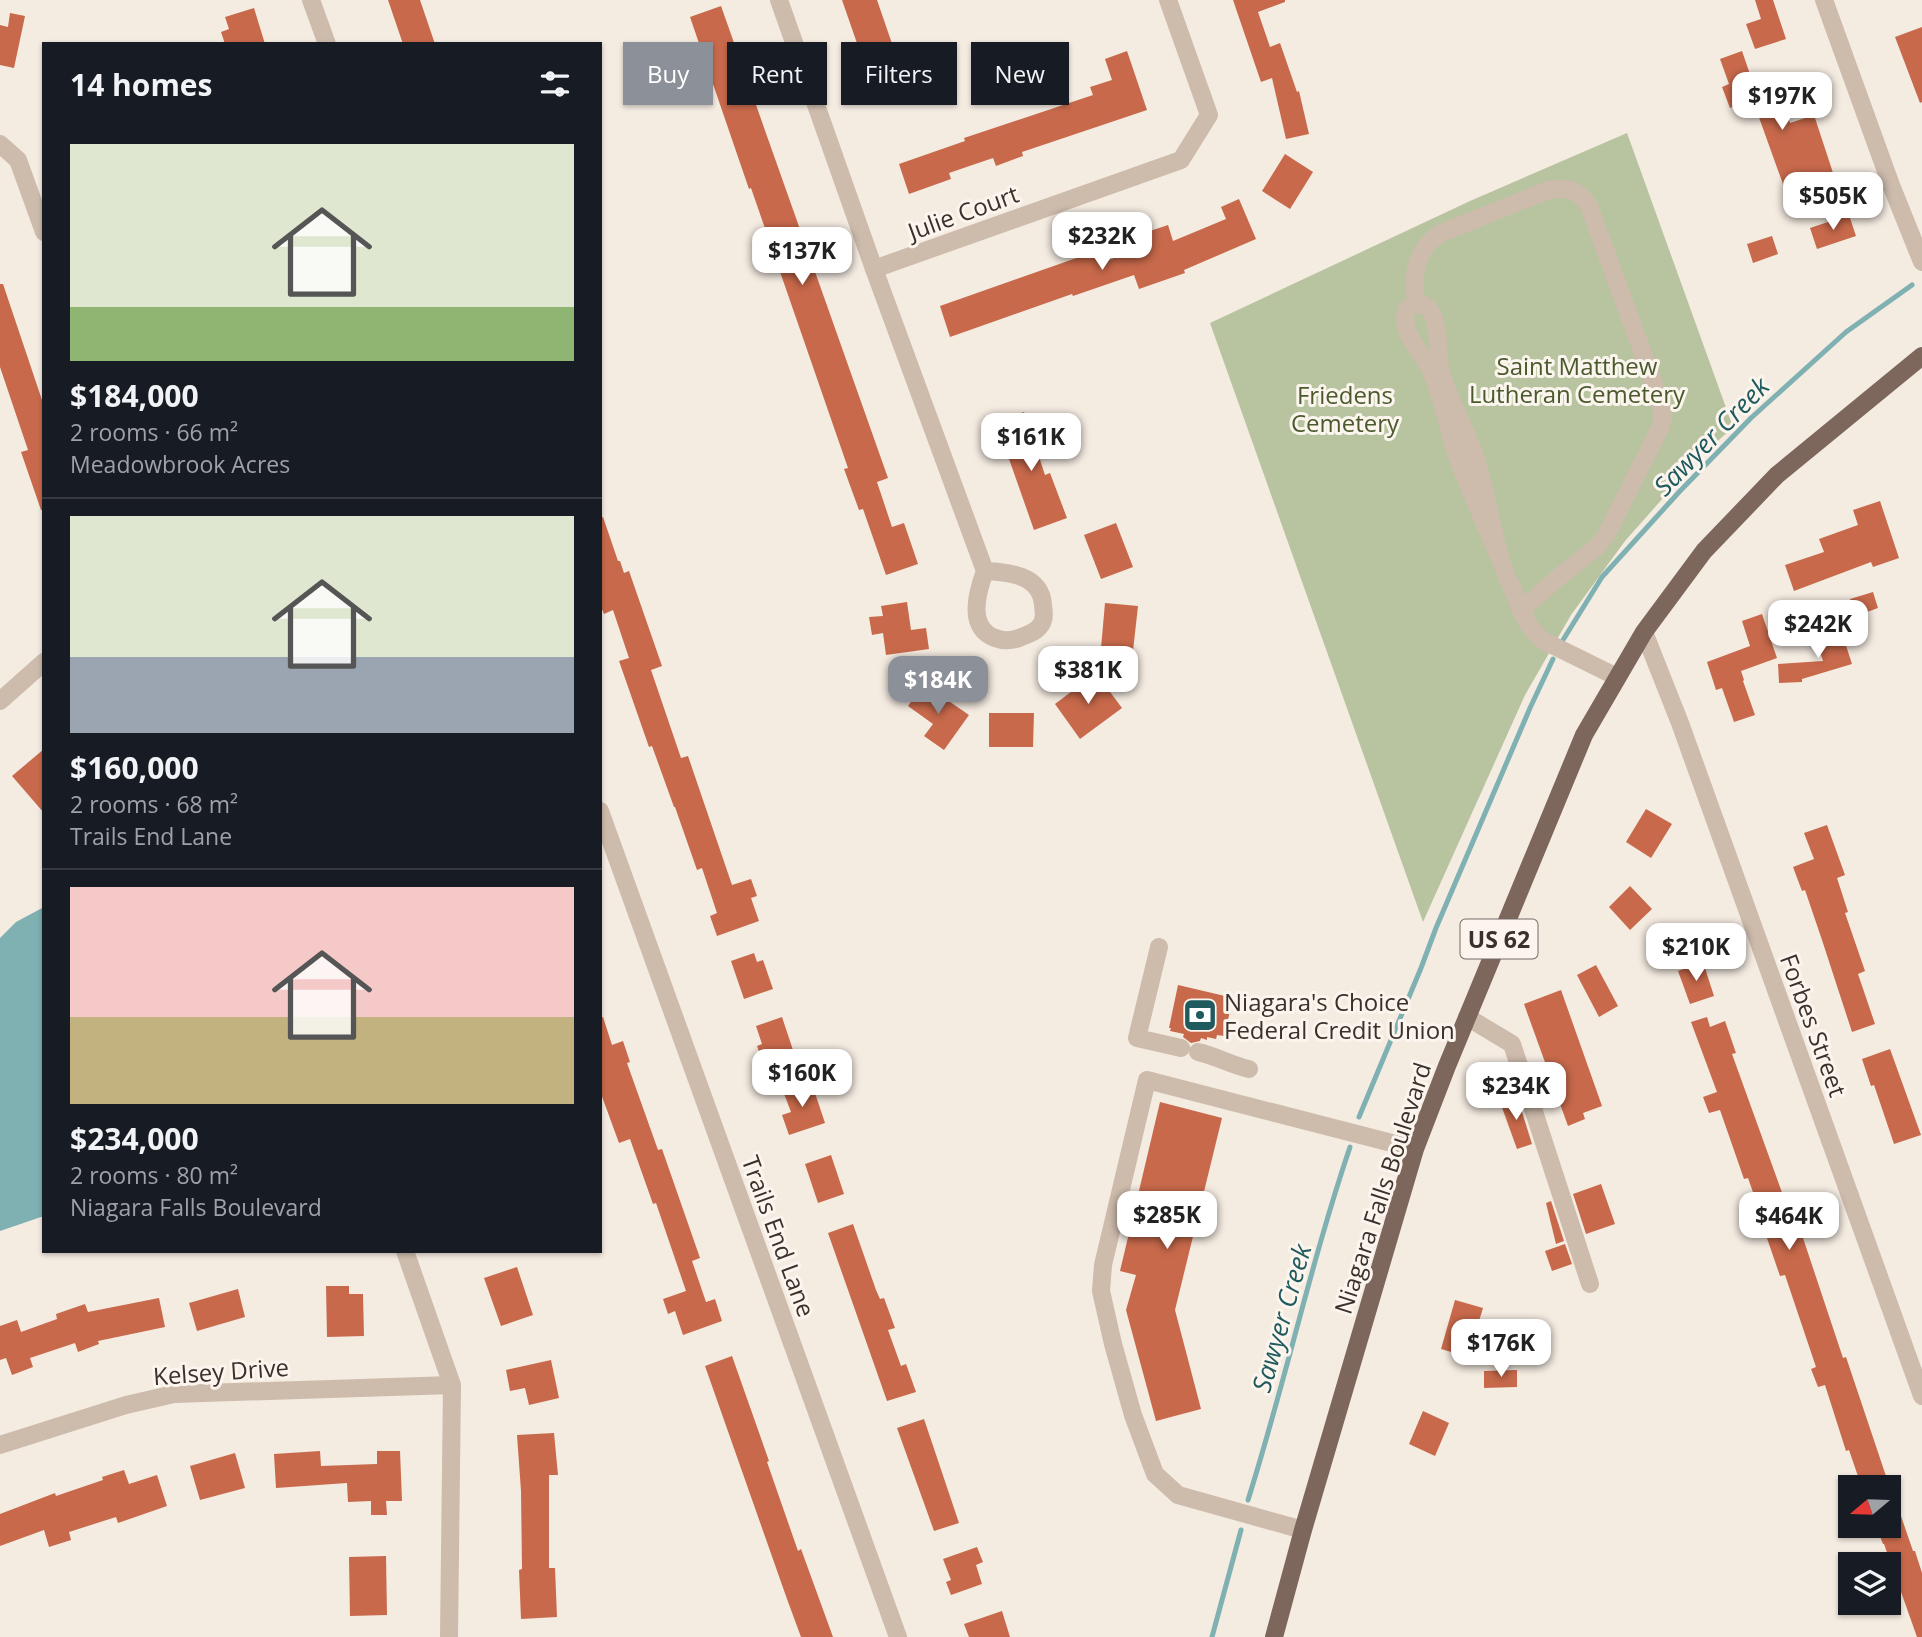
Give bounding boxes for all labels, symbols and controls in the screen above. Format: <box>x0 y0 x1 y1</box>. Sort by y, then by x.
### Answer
chip: Buy <box>623 42 713 105</box>
chip: Rent <box>727 42 827 105</box>
chip: Filters <box>841 42 957 105</box>
chip: New <box>971 42 1069 105</box>
text: 14 homes <box>70 64 213 105</box>
icon: filters <box>536 65 574 103</box>
pin: $197K <box>1733 72 1831 132</box>
text: $197K <box>1748 79 1816 111</box>
pin: $505K <box>1784 173 1882 232</box>
street label: Julie Court <box>901 177 1023 248</box>
text: $505K <box>1799 179 1867 211</box>
icon: home <box>259 189 385 315</box>
pin: $232K <box>1053 212 1151 272</box>
text: $232K <box>1068 219 1136 251</box>
pin: $137K <box>753 228 851 287</box>
text: $137K <box>768 234 836 266</box>
park label: Saint Matthew Lutheran Cemetery <box>1469 349 1686 410</box>
water label: Sawyer Creek <box>1645 368 1778 503</box>
text: $184,000 <box>70 375 199 416</box>
park label: Friedens Cemetery <box>1291 378 1400 439</box>
pin: $161K <box>982 414 1080 473</box>
text: 2 rooms · 66 m² <box>70 416 238 448</box>
text: $161K <box>997 420 1065 452</box>
text: Meadowbrook Acres <box>70 448 290 480</box>
icon: home <box>259 561 385 687</box>
pin: $242K <box>1769 600 1867 660</box>
text: $242K <box>1784 607 1852 639</box>
pin: $381K <box>1039 646 1137 706</box>
text: $381K <box>1054 653 1122 685</box>
pin: $184K <box>889 656 987 716</box>
text: $184K <box>904 663 972 695</box>
text: $160,000 <box>70 747 199 788</box>
text: 2 rooms · 68 m² <box>70 788 238 820</box>
text: Trails End Lane <box>70 820 232 852</box>
road number: US 62 <box>1460 920 1538 958</box>
pin: $210K <box>1647 923 1745 983</box>
text: $210K <box>1662 930 1730 962</box>
icon: home <box>259 932 385 1058</box>
street label: Forbes Street <box>1773 949 1855 1101</box>
place label: Niagara's Choice Federal Credit Union <box>1224 985 1455 1046</box>
bank icon: Niagara's Choice Federal Credit Union <box>1181 996 1219 1034</box>
pin: $160K <box>753 1050 851 1109</box>
text: $160K <box>768 1056 836 1088</box>
street label: Niagara Falls Boulevard <box>1326 1058 1438 1318</box>
pin: $234K <box>1467 1062 1565 1122</box>
text: $234K <box>1482 1069 1550 1101</box>
text: $234,000 <box>70 1118 199 1159</box>
street label: Trails End Lane <box>735 1151 823 1321</box>
text: 2 rooms · 80 m² <box>70 1159 238 1191</box>
text: Niagara Falls Boulevard <box>70 1191 322 1223</box>
pin: $285K <box>1118 1192 1216 1251</box>
pin: $464K <box>1740 1192 1838 1252</box>
text: $285K <box>1133 1198 1201 1230</box>
text: $464K <box>1755 1199 1823 1231</box>
water label: Sawyer Creek <box>1243 1238 1320 1396</box>
pin: $176K <box>1452 1320 1550 1379</box>
text: $176K <box>1467 1326 1535 1358</box>
street label: Kelsey Drive <box>152 1350 290 1392</box>
north arrow <box>1838 1475 1900 1538</box>
map controls <box>1838 1475 1901 1615</box>
button: layers <box>1838 1552 1901 1615</box>

